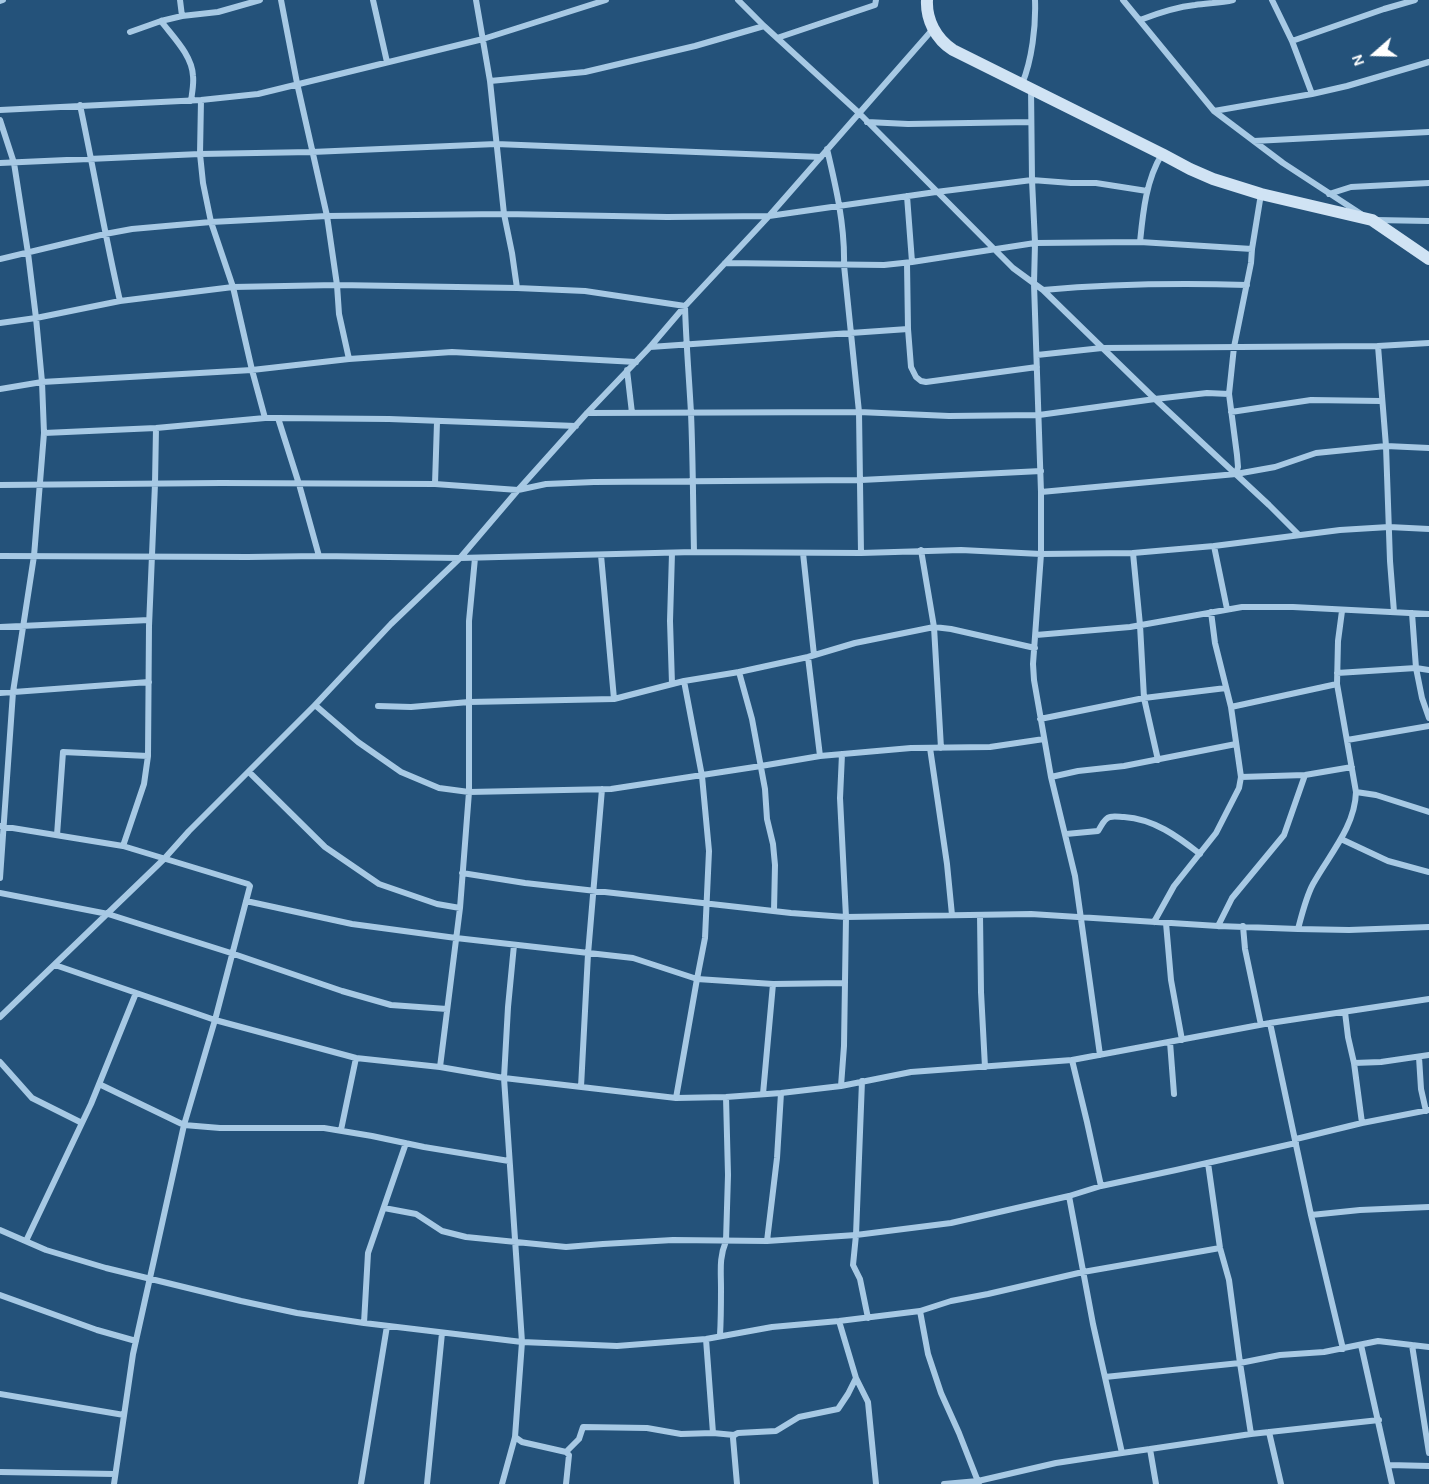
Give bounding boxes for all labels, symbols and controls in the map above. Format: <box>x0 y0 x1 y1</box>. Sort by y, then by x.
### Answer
north arrow <box>1345 24 1405 84</box>
text: N <box>1347 52 1369 69</box>

